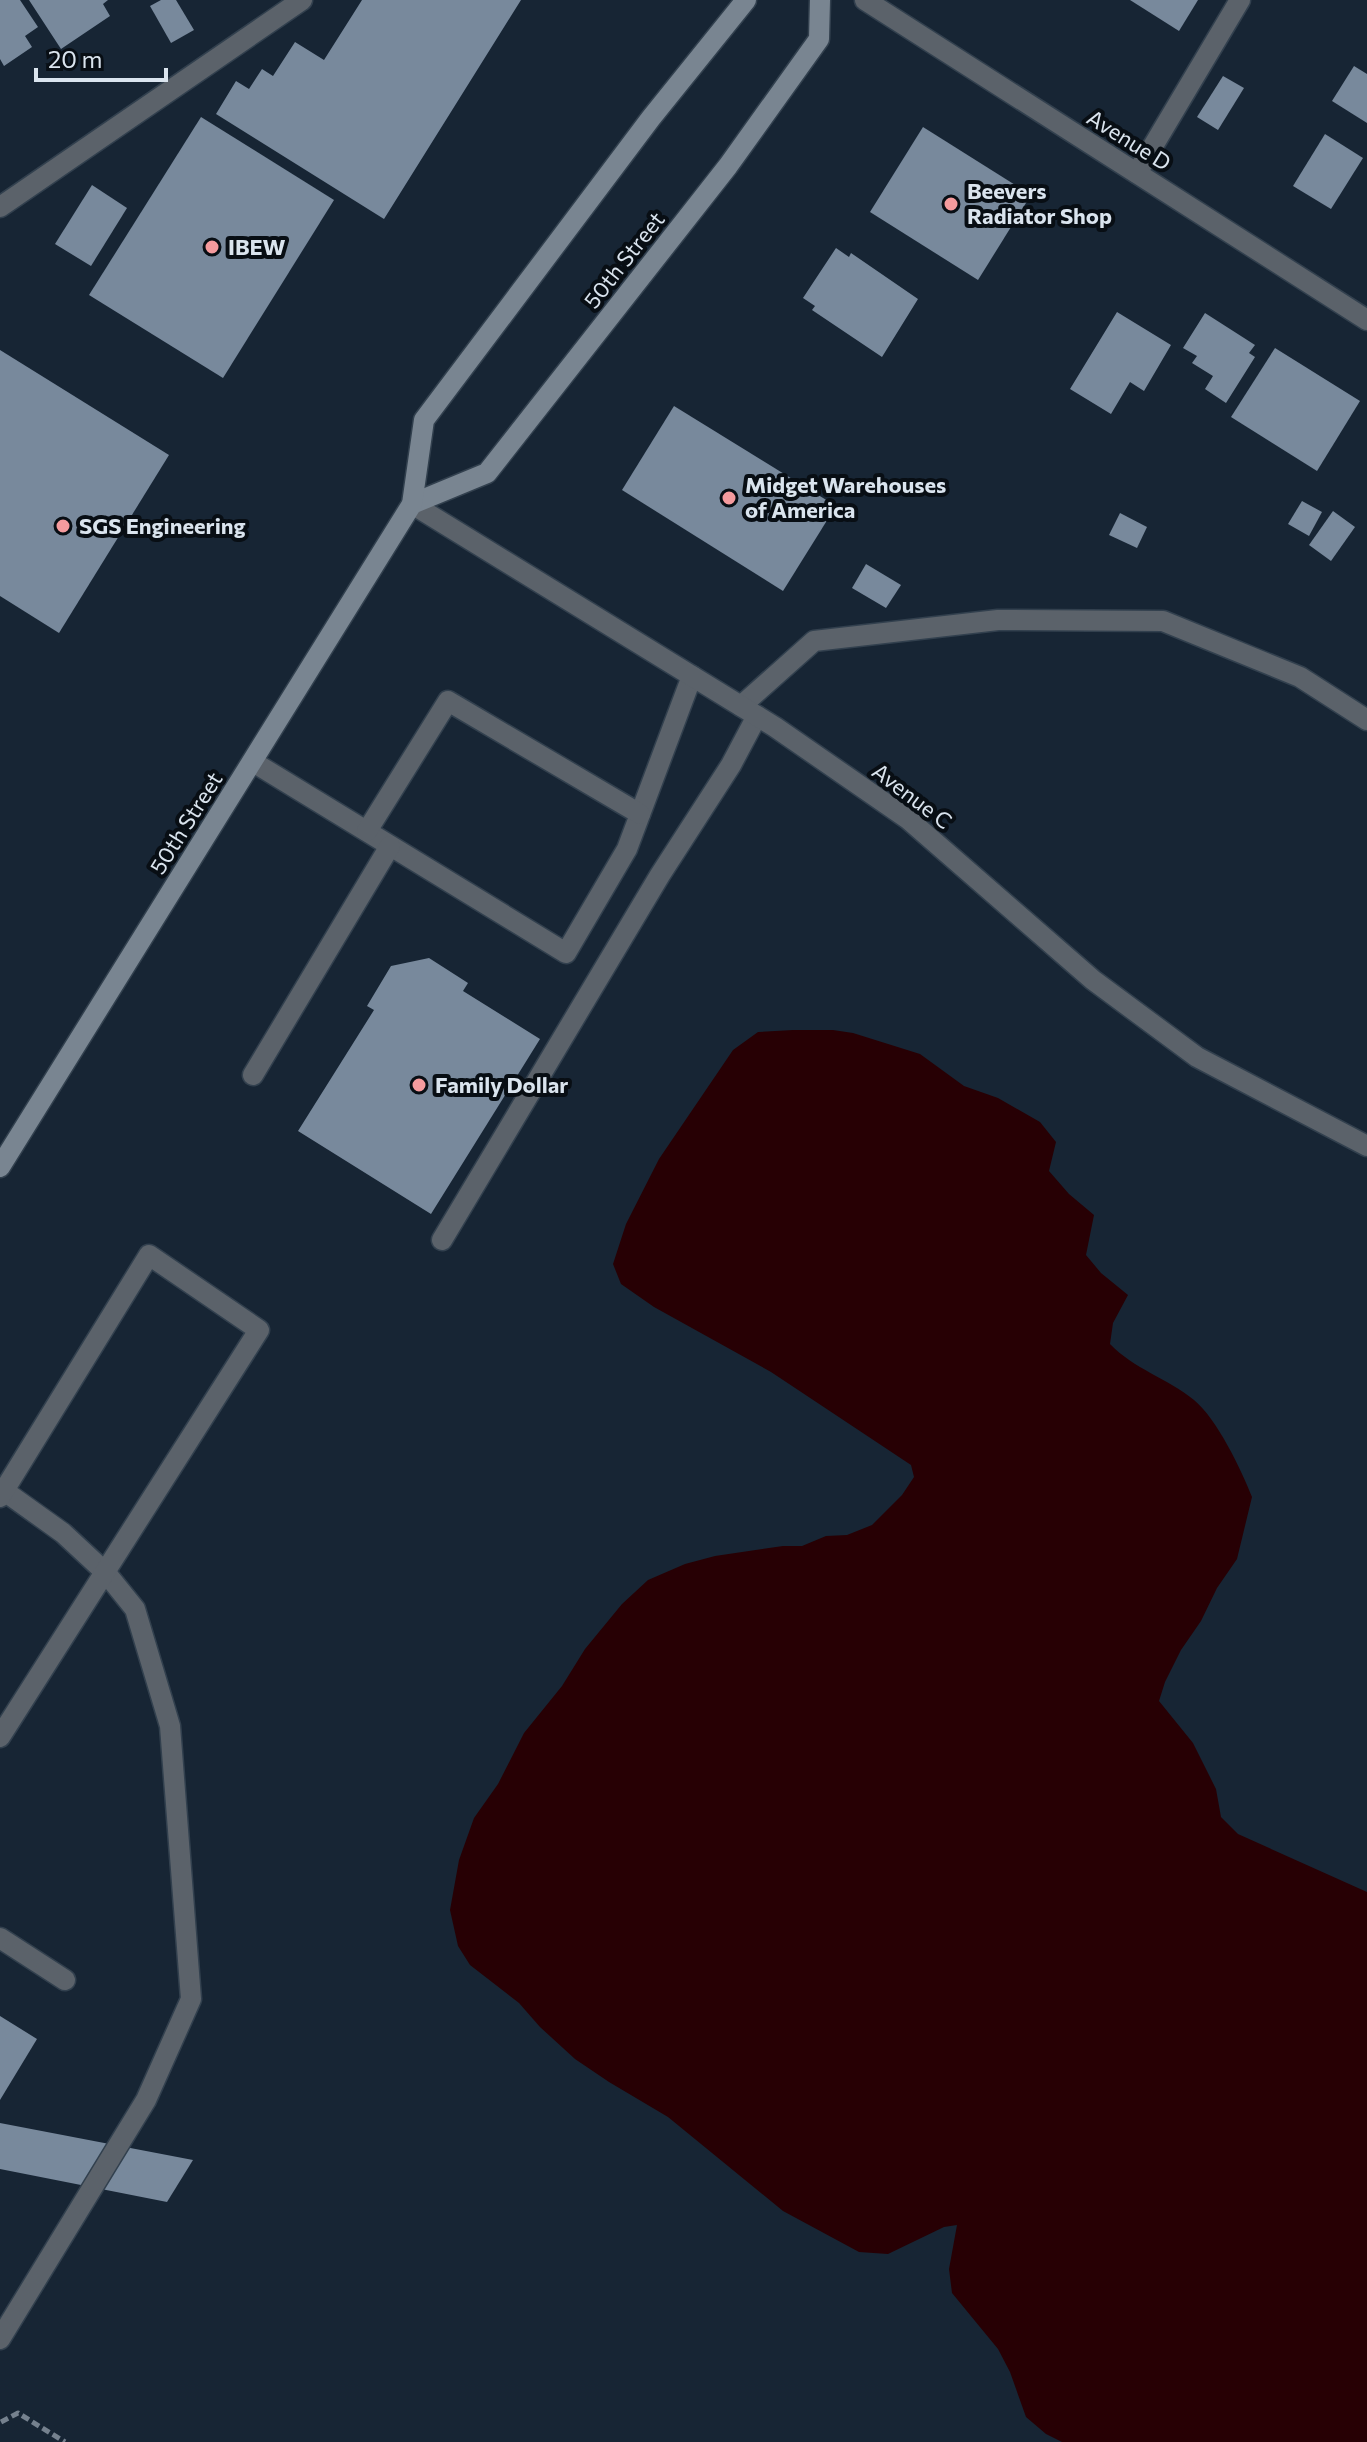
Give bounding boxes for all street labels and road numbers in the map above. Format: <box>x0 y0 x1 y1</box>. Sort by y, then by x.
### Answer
street label: Avenue D <box>1082 103 1176 176</box>
street label: 50th Street <box>578 206 670 313</box>
street label: Avenue C <box>867 757 957 834</box>
street label: 50th Street <box>144 767 227 879</box>

